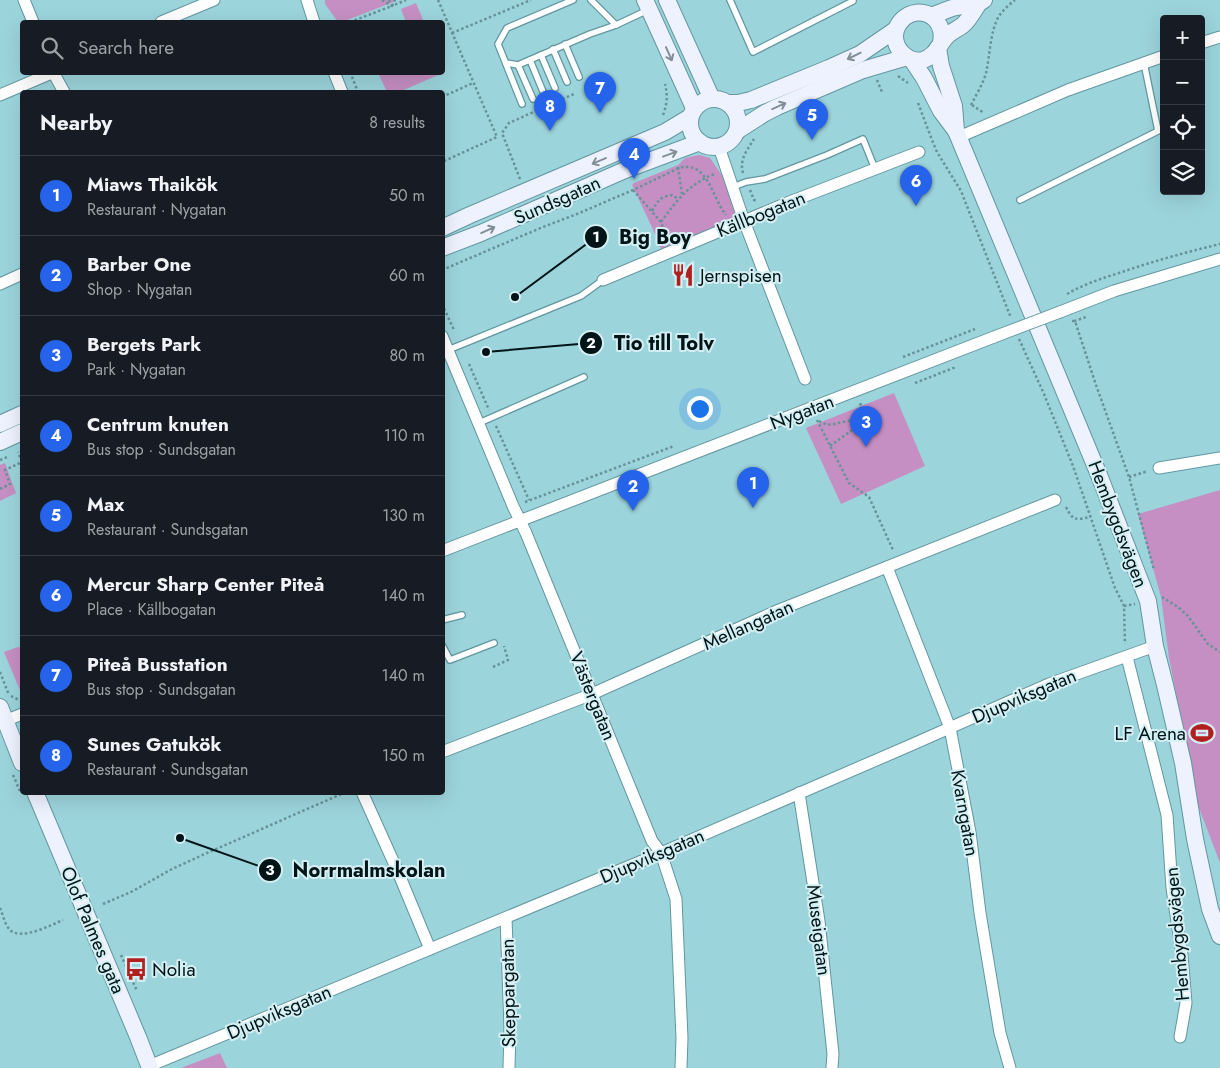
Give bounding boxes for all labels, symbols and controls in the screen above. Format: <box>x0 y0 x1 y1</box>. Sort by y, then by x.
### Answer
map controls <box>1160 15 1205 195</box>
button: + <box>1160 15 1205 60</box>
search box <box>20 20 445 75</box>
icon: search <box>38 34 66 62</box>
text: Search here <box>78 34 174 61</box>
one-way arrow <box>665 46 675 61</box>
one-way arrow <box>847 52 862 61</box>
button: − <box>1160 60 1205 105</box>
pin: 7 <box>584 72 616 113</box>
pin: 8 <box>534 90 566 131</box>
pin: 5 <box>796 99 828 140</box>
one-way arrow <box>771 101 786 111</box>
button: locate <box>1160 105 1205 150</box>
text: Nearby <box>40 108 112 138</box>
text: 8 results <box>369 111 425 134</box>
pin: 4 <box>618 138 650 179</box>
one-way arrow <box>661 149 677 158</box>
button: layers <box>1160 150 1205 195</box>
one-way arrow <box>592 156 607 166</box>
pin: 6 <box>900 165 932 206</box>
street label: Sundsgatan <box>509 169 605 231</box>
text: Miaws Thaikök <box>87 171 218 198</box>
text: 1 <box>52 184 60 207</box>
text: 50 m <box>389 184 425 207</box>
street label: Källbogatan <box>713 184 809 244</box>
text: Restaurant · Nygatan <box>87 198 226 221</box>
callout: Big Boy <box>583 219 701 254</box>
text: Big Boy <box>619 223 692 252</box>
one-way arrow <box>480 225 495 235</box>
text: 1 <box>592 226 600 248</box>
text: Barber One <box>87 251 191 278</box>
restaurant icon: Jernspisen <box>670 262 696 288</box>
place label: Jernspisen <box>697 262 782 289</box>
text: 2 <box>51 264 61 287</box>
text: 60 m <box>389 264 425 287</box>
text: Shop · Nygatan <box>87 278 192 301</box>
callout: Tio till Tolv <box>579 326 724 361</box>
text: Tio till Tolv <box>614 329 715 358</box>
text: Bergets Park <box>87 331 201 358</box>
text: 2 <box>586 332 596 354</box>
text: 3 <box>51 344 61 367</box>
text: 80 m <box>389 344 425 367</box>
text: Park · Nygatan <box>87 358 186 381</box>
street label: Nygatan <box>766 387 838 437</box>
your location <box>687 396 713 422</box>
pin: 3 <box>850 406 882 447</box>
text: Centrum knuten <box>87 411 229 438</box>
text: 4 <box>50 424 62 447</box>
text: 110 m <box>384 424 425 447</box>
text: Bus stop · Sundsgatan <box>87 438 236 461</box>
street label: Hembygdsvägen <box>1081 457 1155 591</box>
pin: 1 <box>737 467 769 508</box>
pin: 2 <box>617 470 649 511</box>
text: Max <box>87 491 124 518</box>
text: 5 <box>51 504 61 527</box>
text: 130 m <box>382 504 425 527</box>
text: Restaurant · Sundsgatan <box>87 518 248 541</box>
text: Mercur Sharp Center Piteå <box>87 571 324 598</box>
text: 6 <box>51 584 61 607</box>
text: 140 m <box>382 584 425 607</box>
street label: Mellangatan <box>698 593 798 657</box>
text: Place · Källbogatan <box>87 598 216 621</box>
street label: Västergatan <box>563 648 623 744</box>
text: Piteå Busstation <box>87 651 228 678</box>
street label: Djupviksgatan <box>968 662 1080 730</box>
text: 7 <box>51 664 61 687</box>
text: 140 m <box>382 664 425 687</box>
text: Bus stop · Sundsgatan <box>87 678 236 701</box>
place label: LF Arena <box>1115 720 1186 747</box>
sports icon: LF Arena <box>1189 720 1215 746</box>
text: Sunes Gatukök <box>87 731 222 758</box>
text: 8 <box>51 744 61 767</box>
text: 150 m <box>382 744 425 767</box>
text: Restaurant · Sundsgatan <box>87 758 248 781</box>
street label: Kvarngatan <box>944 768 986 858</box>
street label: Djupviksgatan <box>596 822 708 890</box>
callout: Norrmalmskolan <box>258 853 456 888</box>
text: Norrmalmskolan <box>293 856 445 885</box>
text: 3 <box>265 859 275 881</box>
street label: Olof Palmes gata <box>54 862 132 998</box>
street label: Hembygdsvägen <box>1158 866 1196 1002</box>
street label: Museigatan <box>800 883 838 977</box>
street label: Skeppargatan <box>494 938 522 1048</box>
bus stop icon: Nolia <box>123 956 149 982</box>
place label: Nolia <box>152 956 196 983</box>
street label: Djupviksgatan <box>223 978 335 1046</box>

